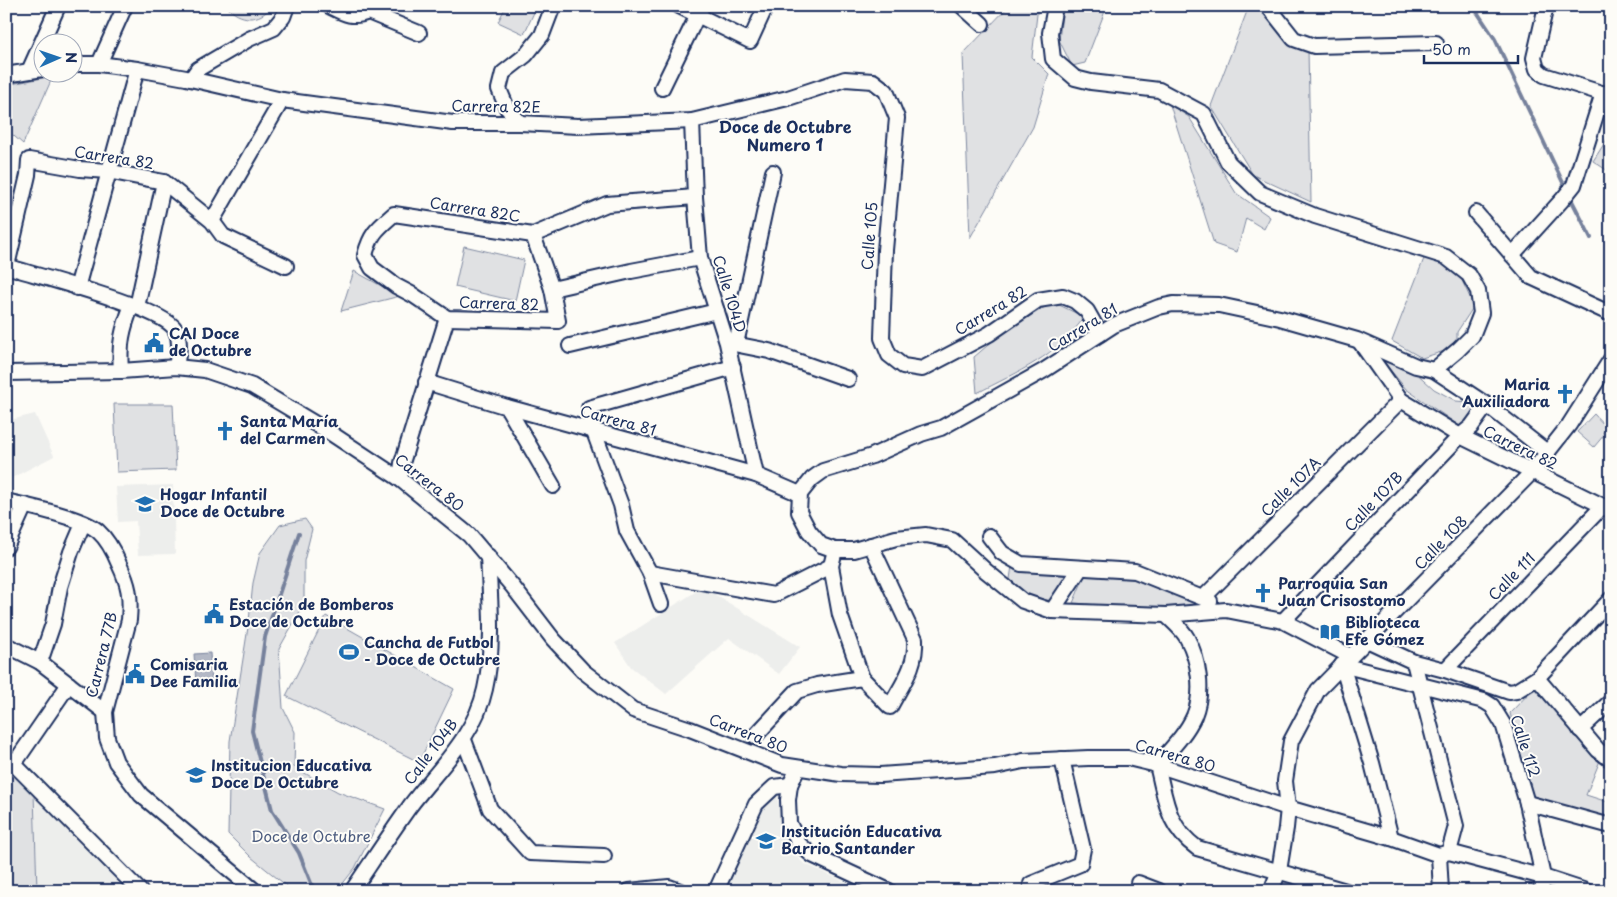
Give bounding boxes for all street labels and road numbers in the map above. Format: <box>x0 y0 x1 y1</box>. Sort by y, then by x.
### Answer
street label: Carrera 82E <box>451 93 541 118</box>
street label: Carrera 82 <box>73 139 156 174</box>
street label: Carrera 82C <box>428 190 522 227</box>
street label: Calle 105 <box>855 201 882 271</box>
street label: Calle 104D <box>708 252 753 335</box>
street label: Carrera 82 <box>950 279 1031 340</box>
street label: Carrera 82 <box>458 290 540 315</box>
street label: Carrera 81 <box>1043 297 1122 357</box>
street label: Carrera 81 <box>578 398 659 441</box>
street label: Carrera 82 <box>1479 419 1562 475</box>
street label: Carrera 80 <box>390 447 470 516</box>
street label: Calle 107A <box>1255 451 1325 521</box>
street label: Calle 107B <box>1338 466 1408 536</box>
street label: Calle 108 <box>1408 509 1472 574</box>
street label: Calle 111 <box>1482 547 1540 605</box>
street label: Carrera 77B <box>79 609 122 700</box>
street label: Carrera 80 <box>706 707 791 758</box>
street label: Calle 112 <box>1506 711 1547 780</box>
street label: Calle 104B <box>397 713 462 789</box>
street label: Carrera 80 <box>1133 732 1218 777</box>

